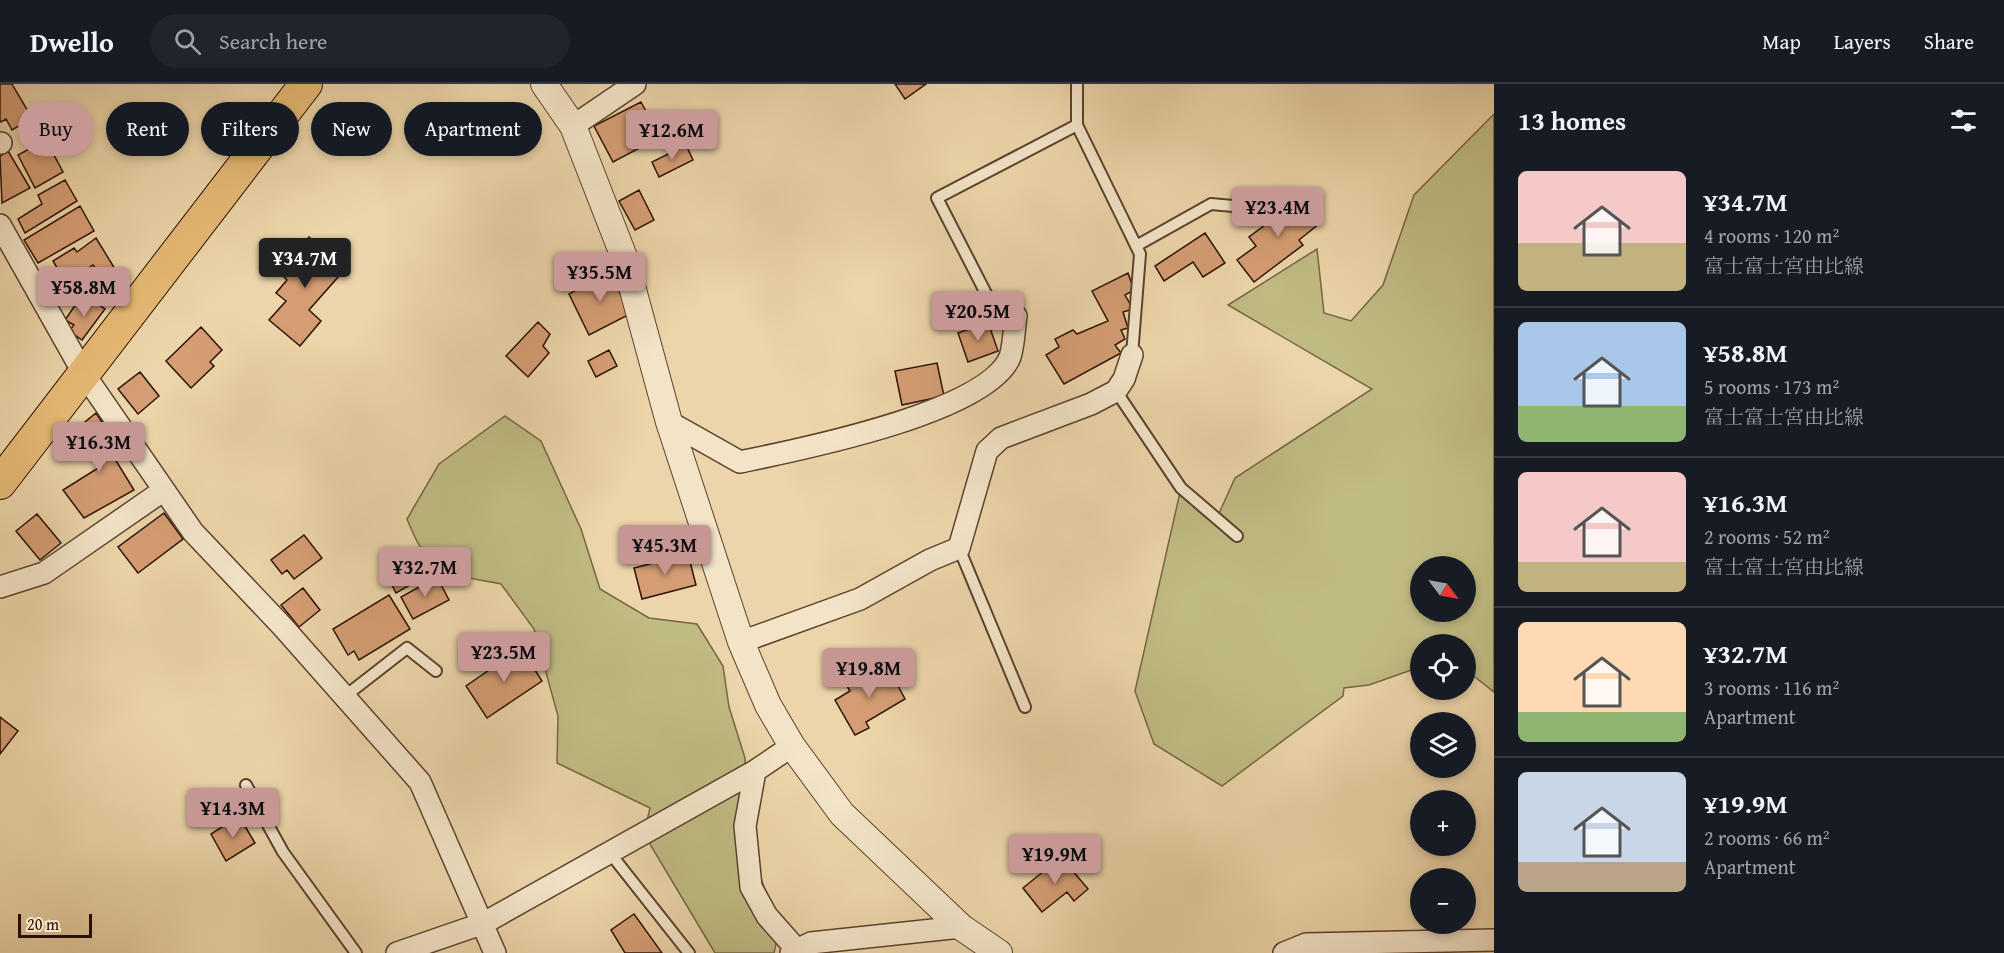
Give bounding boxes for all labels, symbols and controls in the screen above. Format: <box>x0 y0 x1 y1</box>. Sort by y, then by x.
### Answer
search box <box>150 14 570 68</box>
text: Dwello <box>30 21 114 62</box>
icon: search <box>171 25 204 58</box>
text: Search here <box>219 25 327 57</box>
text: Map <box>1762 26 1801 57</box>
text: Layers <box>1834 26 1891 57</box>
text: Share <box>1924 26 1974 57</box>
text: 13 homes <box>1518 101 1626 140</box>
chip: Buy <box>18 102 94 156</box>
chip: Rent <box>106 102 189 156</box>
chip: Filters <box>201 102 299 156</box>
chip: New <box>311 102 392 156</box>
chip: Apartment <box>404 102 542 156</box>
icon: filters <box>1947 104 1980 137</box>
pin: ¥12.6M <box>623 110 721 161</box>
text: ¥12.6M <box>640 115 704 144</box>
text: ¥34.7M <box>1704 182 1788 221</box>
pin: ¥23.4M <box>1229 187 1327 238</box>
text: ¥23.4M <box>1246 192 1310 221</box>
icon: home <box>1566 195 1638 267</box>
text: 4 rooms · 120 m² <box>1704 221 1839 250</box>
pin: ¥34.7M <box>256 238 354 289</box>
text: ¥34.7M <box>273 243 337 272</box>
text: 富士富士宮由比線 <box>1704 251 1864 280</box>
pin: ¥35.5M <box>551 252 649 303</box>
text: ¥35.5M <box>568 257 632 286</box>
pin: ¥58.8M <box>35 267 133 318</box>
text: ¥58.8M <box>52 272 116 301</box>
pin: ¥20.5M <box>929 291 1027 342</box>
text: ¥20.5M <box>946 296 1010 325</box>
text: ¥58.8M <box>1704 333 1788 372</box>
icon: home <box>1566 346 1638 418</box>
text: 5 rooms · 173 m² <box>1704 372 1839 401</box>
text: 富士富士宮由比線 <box>1704 402 1864 431</box>
pin: ¥16.3M <box>50 422 148 473</box>
text: ¥16.3M <box>67 427 131 456</box>
text: ¥16.3M <box>1704 483 1788 522</box>
icon: home <box>1566 496 1638 568</box>
text: 2 rooms · 52 m² <box>1704 522 1830 551</box>
pin: ¥45.3M <box>616 525 714 576</box>
text: ¥45.3M <box>633 530 697 559</box>
pin: ¥32.7M <box>376 547 474 598</box>
text: ¥32.7M <box>393 552 457 581</box>
text: 富士富士宮由比線 <box>1704 552 1864 581</box>
north arrow <box>1410 556 1476 622</box>
map controls <box>1410 556 1476 934</box>
pin: ¥23.5M <box>455 632 553 683</box>
button: locate <box>1410 634 1476 700</box>
text: ¥32.7M <box>1704 634 1788 673</box>
text: ¥23.5M <box>472 637 536 666</box>
icon: home <box>1566 646 1638 718</box>
pin: ¥19.8M <box>820 648 918 699</box>
text: ¥19.8M <box>837 653 901 682</box>
text: 3 rooms · 116 m² <box>1704 673 1839 702</box>
text: Apartment <box>1704 702 1796 731</box>
button: layers <box>1410 712 1476 778</box>
text: ¥19.9M <box>1704 784 1788 823</box>
pin: ¥14.3M <box>184 788 282 839</box>
button: + <box>1410 790 1476 856</box>
text: ¥14.3M <box>201 793 265 822</box>
icon: home <box>1566 796 1638 868</box>
text: 2 rooms · 66 m² <box>1704 823 1830 852</box>
pin: ¥19.9M <box>1006 834 1104 885</box>
text: ¥19.9M <box>1023 839 1087 868</box>
text: Apartment <box>1704 852 1796 881</box>
button: − <box>1410 868 1476 934</box>
scale bar <box>18 911 92 938</box>
text: 20 m <box>27 912 59 936</box>

